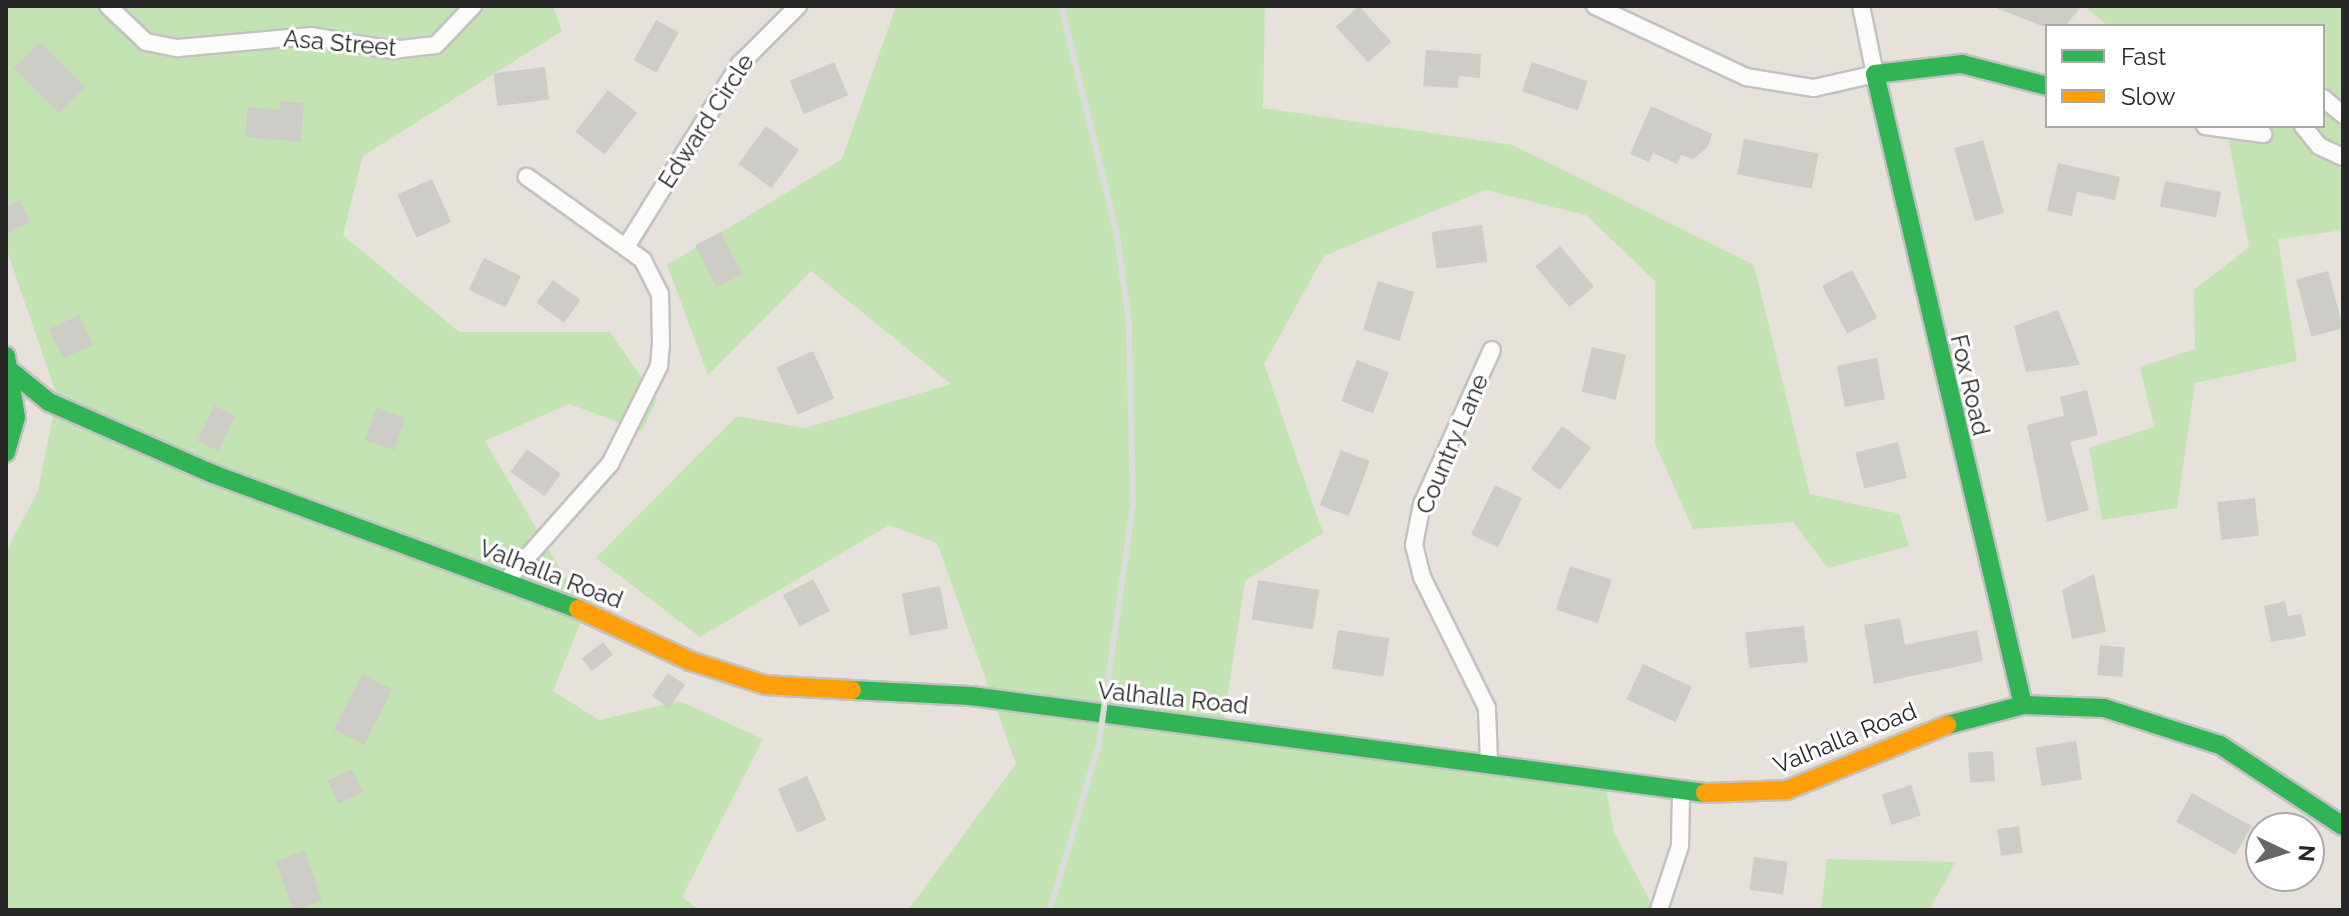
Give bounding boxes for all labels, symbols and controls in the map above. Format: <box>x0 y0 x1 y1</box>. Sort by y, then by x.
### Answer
street label: Asa Street <box>282 24 398 62</box>
legend <box>2045 24 2325 128</box>
text: Fast <box>2121 42 2166 71</box>
street label: Edward Circle <box>652 49 760 193</box>
text: Slow <box>2121 82 2175 111</box>
street label: Fox Road <box>1944 332 1996 438</box>
street label: Country Lane <box>1410 370 1494 518</box>
street label: Valhalla Road <box>475 533 627 615</box>
street label: Valhalla Road <box>1096 676 1250 720</box>
street label: Valhalla Road <box>1769 696 1921 780</box>
north arrow <box>2245 812 2325 892</box>
text: N <box>2293 844 2321 863</box>

